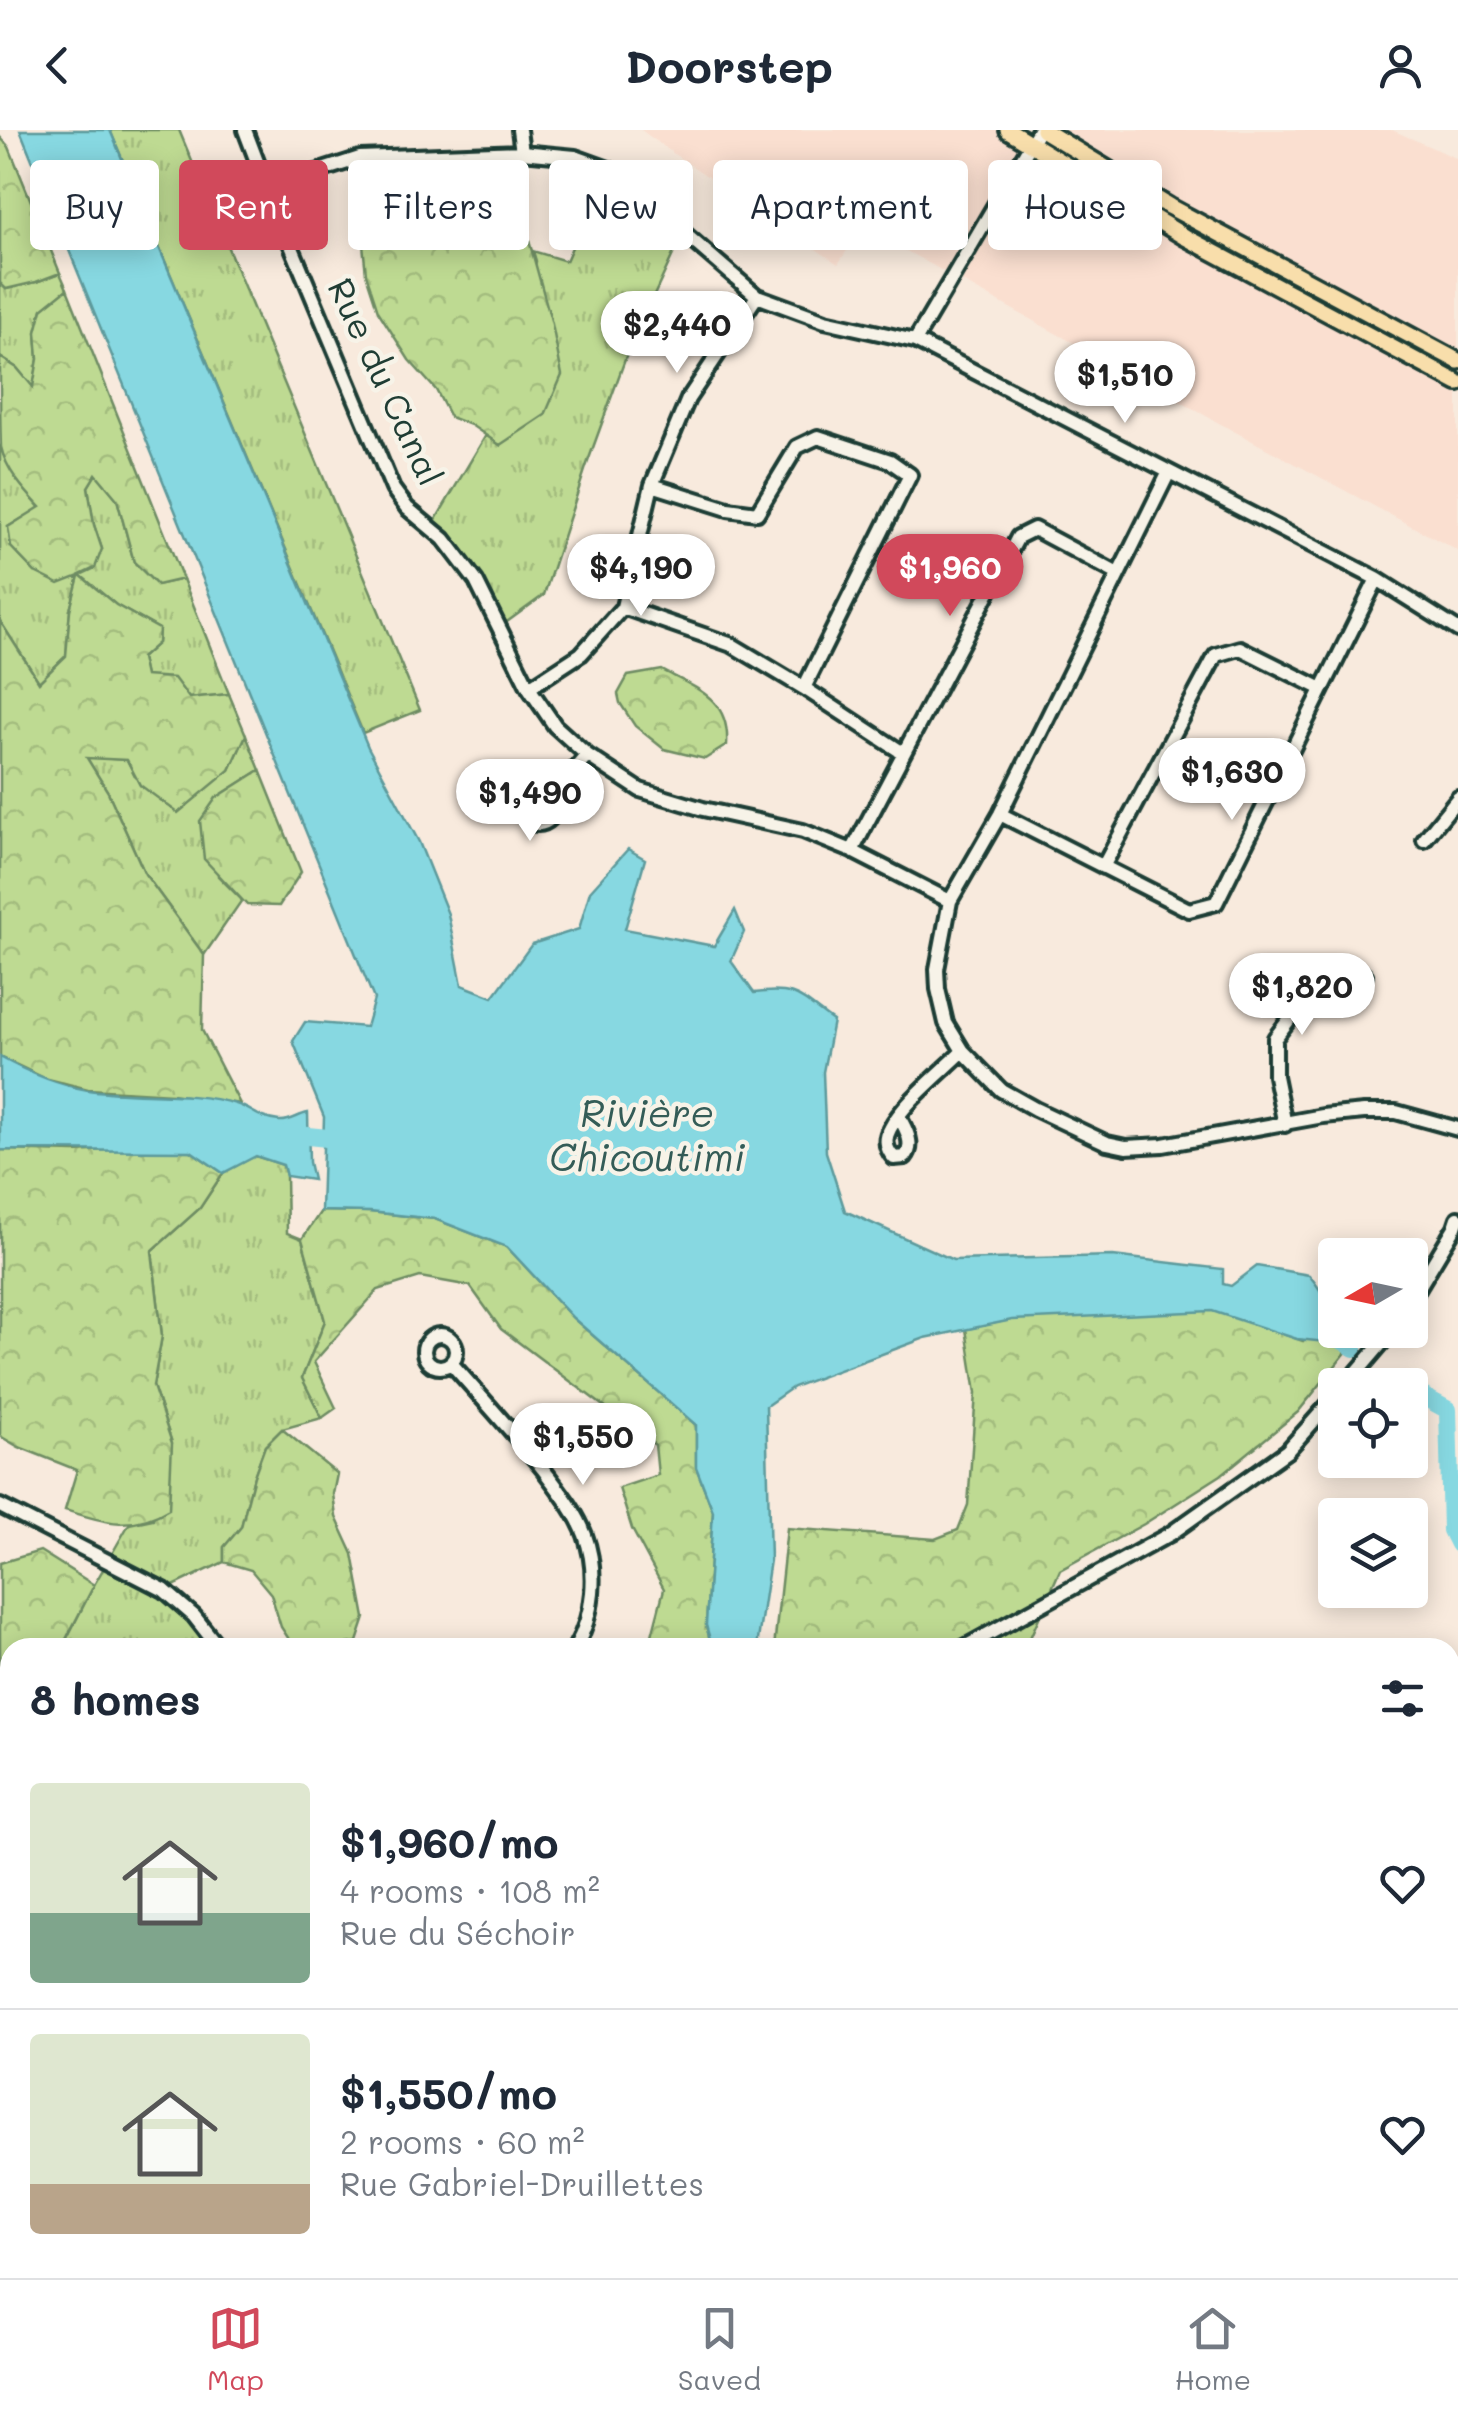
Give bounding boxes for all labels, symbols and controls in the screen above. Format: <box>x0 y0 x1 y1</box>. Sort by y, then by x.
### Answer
text: Doorstep <box>625 36 833 94</box>
icon: back <box>30 38 85 93</box>
icon: person <box>1373 38 1428 93</box>
chip: Buy <box>30 160 159 250</box>
chip: Rent <box>179 160 328 250</box>
chip: Filters <box>348 160 529 250</box>
chip: New <box>549 160 693 250</box>
chip: Apartment <box>713 160 968 250</box>
chip: House <box>988 160 1162 250</box>
street label: Rue du Canal <box>319 270 455 492</box>
pin: $2,440 <box>596 291 758 376</box>
text: $2,440 <box>623 302 731 344</box>
pin: $1,510 <box>1044 341 1206 426</box>
text: $1,510 <box>1076 352 1174 394</box>
pin: $4,190 <box>560 534 722 619</box>
pin: $1,960 <box>869 534 1031 619</box>
text: $4,190 <box>589 545 693 587</box>
text: $1,960 <box>899 545 1001 587</box>
pin: $1,630 <box>1151 738 1313 823</box>
text: $1,630 <box>1181 749 1283 791</box>
pin: $1,490 <box>449 759 611 844</box>
text: $1,490 <box>478 770 582 812</box>
pin: $1,820 <box>1221 953 1383 1038</box>
text: $1,820 <box>1251 964 1353 1006</box>
water label: Rivière Chicoutimi <box>549 1087 745 1181</box>
north arrow <box>1318 1238 1428 1348</box>
map controls <box>1318 1238 1428 1608</box>
button: locate <box>1318 1368 1428 1478</box>
pin: $1,550 <box>502 1403 664 1488</box>
text: $1,550 <box>532 1414 634 1456</box>
button: layers <box>1318 1498 1428 1608</box>
text: 8 homes <box>30 1671 201 1726</box>
icon: filters <box>1375 1671 1430 1726</box>
text: $1,960/mo <box>340 1814 558 1869</box>
icon: home <box>110 1823 230 1943</box>
icon: heart <box>1375 1856 1430 1911</box>
text: 4 rooms · 108 m² <box>340 1869 600 1911</box>
text: Rue du Séchoir <box>340 1911 576 1953</box>
text: $1,550/mo <box>340 2065 557 2120</box>
icon: home <box>110 2074 230 2194</box>
icon: heart <box>1375 2107 1430 2162</box>
text: 2 rooms · 60 m² <box>340 2120 584 2162</box>
text: Rue Gabriel-Druillettes <box>340 2162 704 2204</box>
tab: Map <box>207 2301 264 2397</box>
tab: Saved <box>678 2301 761 2397</box>
tab: Home <box>1175 2301 1251 2397</box>

